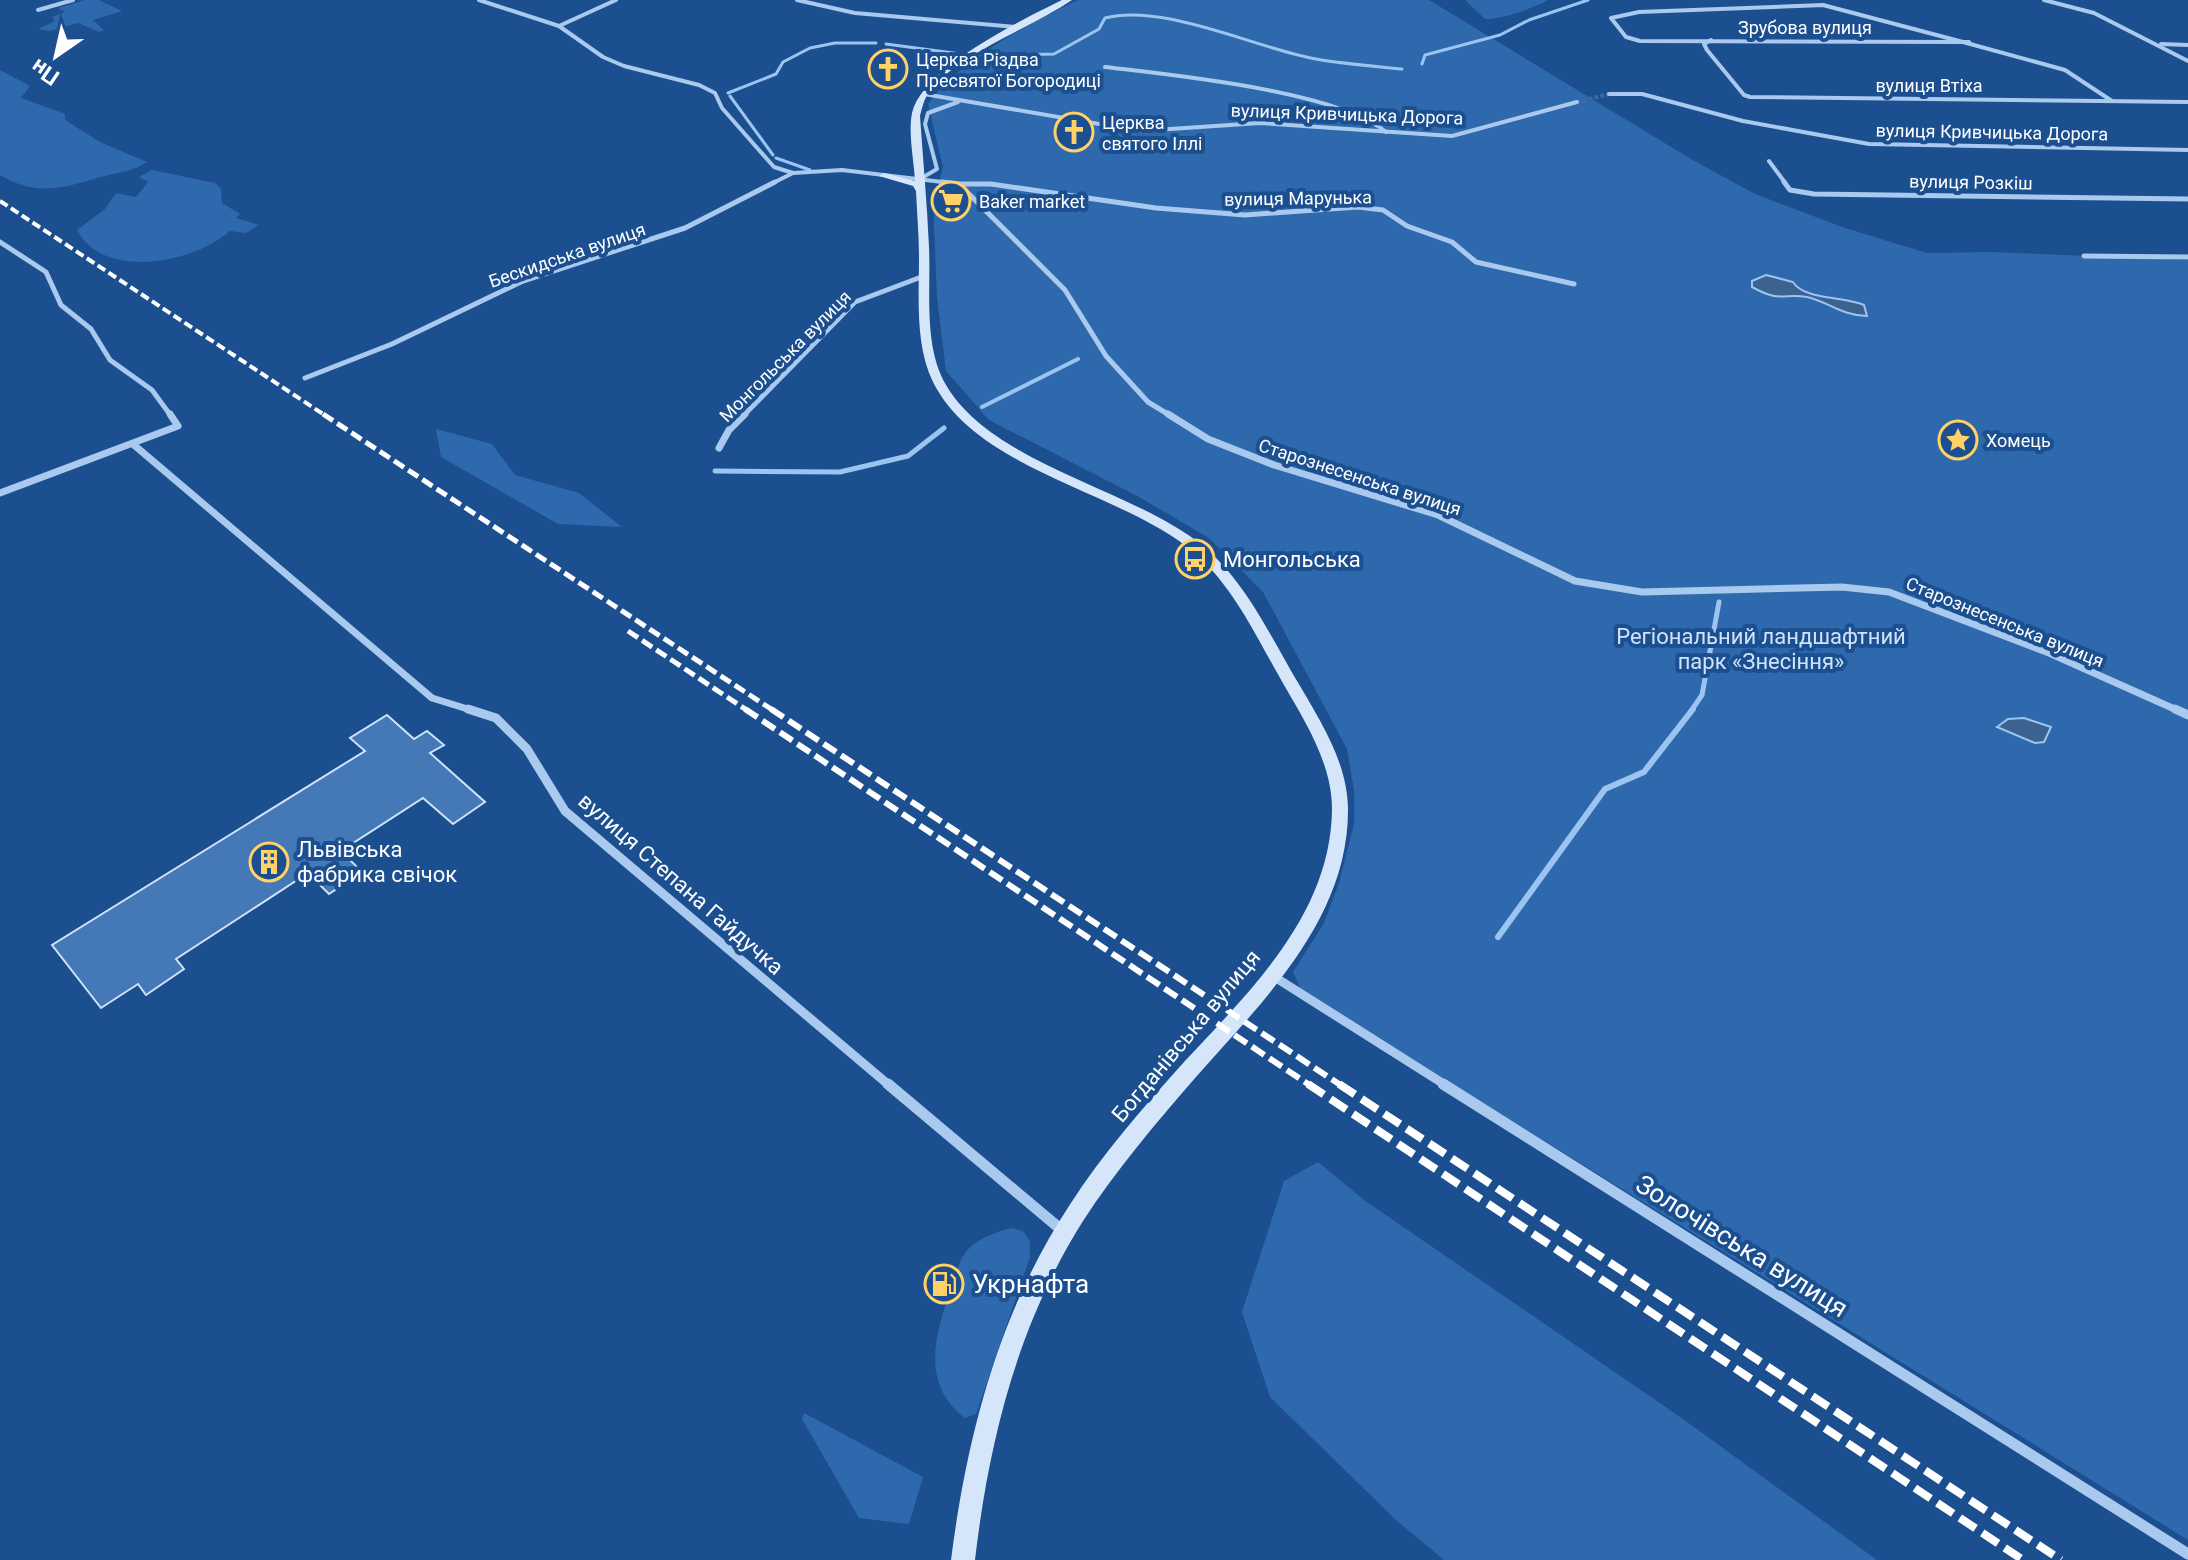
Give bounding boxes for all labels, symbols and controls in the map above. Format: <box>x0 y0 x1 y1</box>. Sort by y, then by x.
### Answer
north arrow <box>16 16 96 96</box>
street label: Зрубова вулиця <box>1738 17 1872 38</box>
church icon: Церква Різдва Пресвятої Богородиці <box>867 48 909 90</box>
place label: Церква Різдва Пресвятої Богородиці <box>916 49 1101 91</box>
text: Пн <box>26 54 64 90</box>
street label: вулиця Втіха <box>1875 75 1983 96</box>
street label: вулиця Кривчицька Дорога <box>1230 99 1464 129</box>
church icon: Церква святого Іллі <box>1053 111 1095 153</box>
place label: Церква святого Іллі <box>1102 112 1203 154</box>
street label: вулиця Кривчицька Дорога <box>1876 119 2108 145</box>
street label: вулиця Розкіш <box>1909 170 2033 194</box>
supermarket icon: Baker market <box>930 180 972 222</box>
street label: вулиця Марунька <box>1224 186 1372 210</box>
place label: Baker market <box>979 191 1085 212</box>
street label: Бескидська вулиця <box>486 218 648 292</box>
street label: Монгольська вулиця <box>715 286 855 426</box>
place icon: Хомець <box>1937 419 1979 461</box>
place label: Хомець <box>1986 430 2051 451</box>
street label: Старознесенська вулиця <box>1256 434 1464 520</box>
bus stop icon: Монгольська <box>1174 538 1216 580</box>
place label: Монгольська <box>1223 547 1361 572</box>
street label: Старознесенська вулиця <box>1903 573 2107 671</box>
park label: Регіональний ландшафтний парк «Знесіння» <box>1616 624 1906 674</box>
street label: вулиця Степана Гайдучка <box>573 788 789 980</box>
place label: Львівська фабрика свічок <box>297 837 457 887</box>
building icon: Львівська фабрика свічок <box>248 841 290 883</box>
street label: Богданівська вулиця <box>1107 945 1265 1127</box>
street label: Золочівська вулиця <box>1631 1169 1853 1323</box>
fuel station icon: Укрнафта <box>923 1263 965 1305</box>
place label: Укрнафта <box>972 1269 1089 1299</box>

